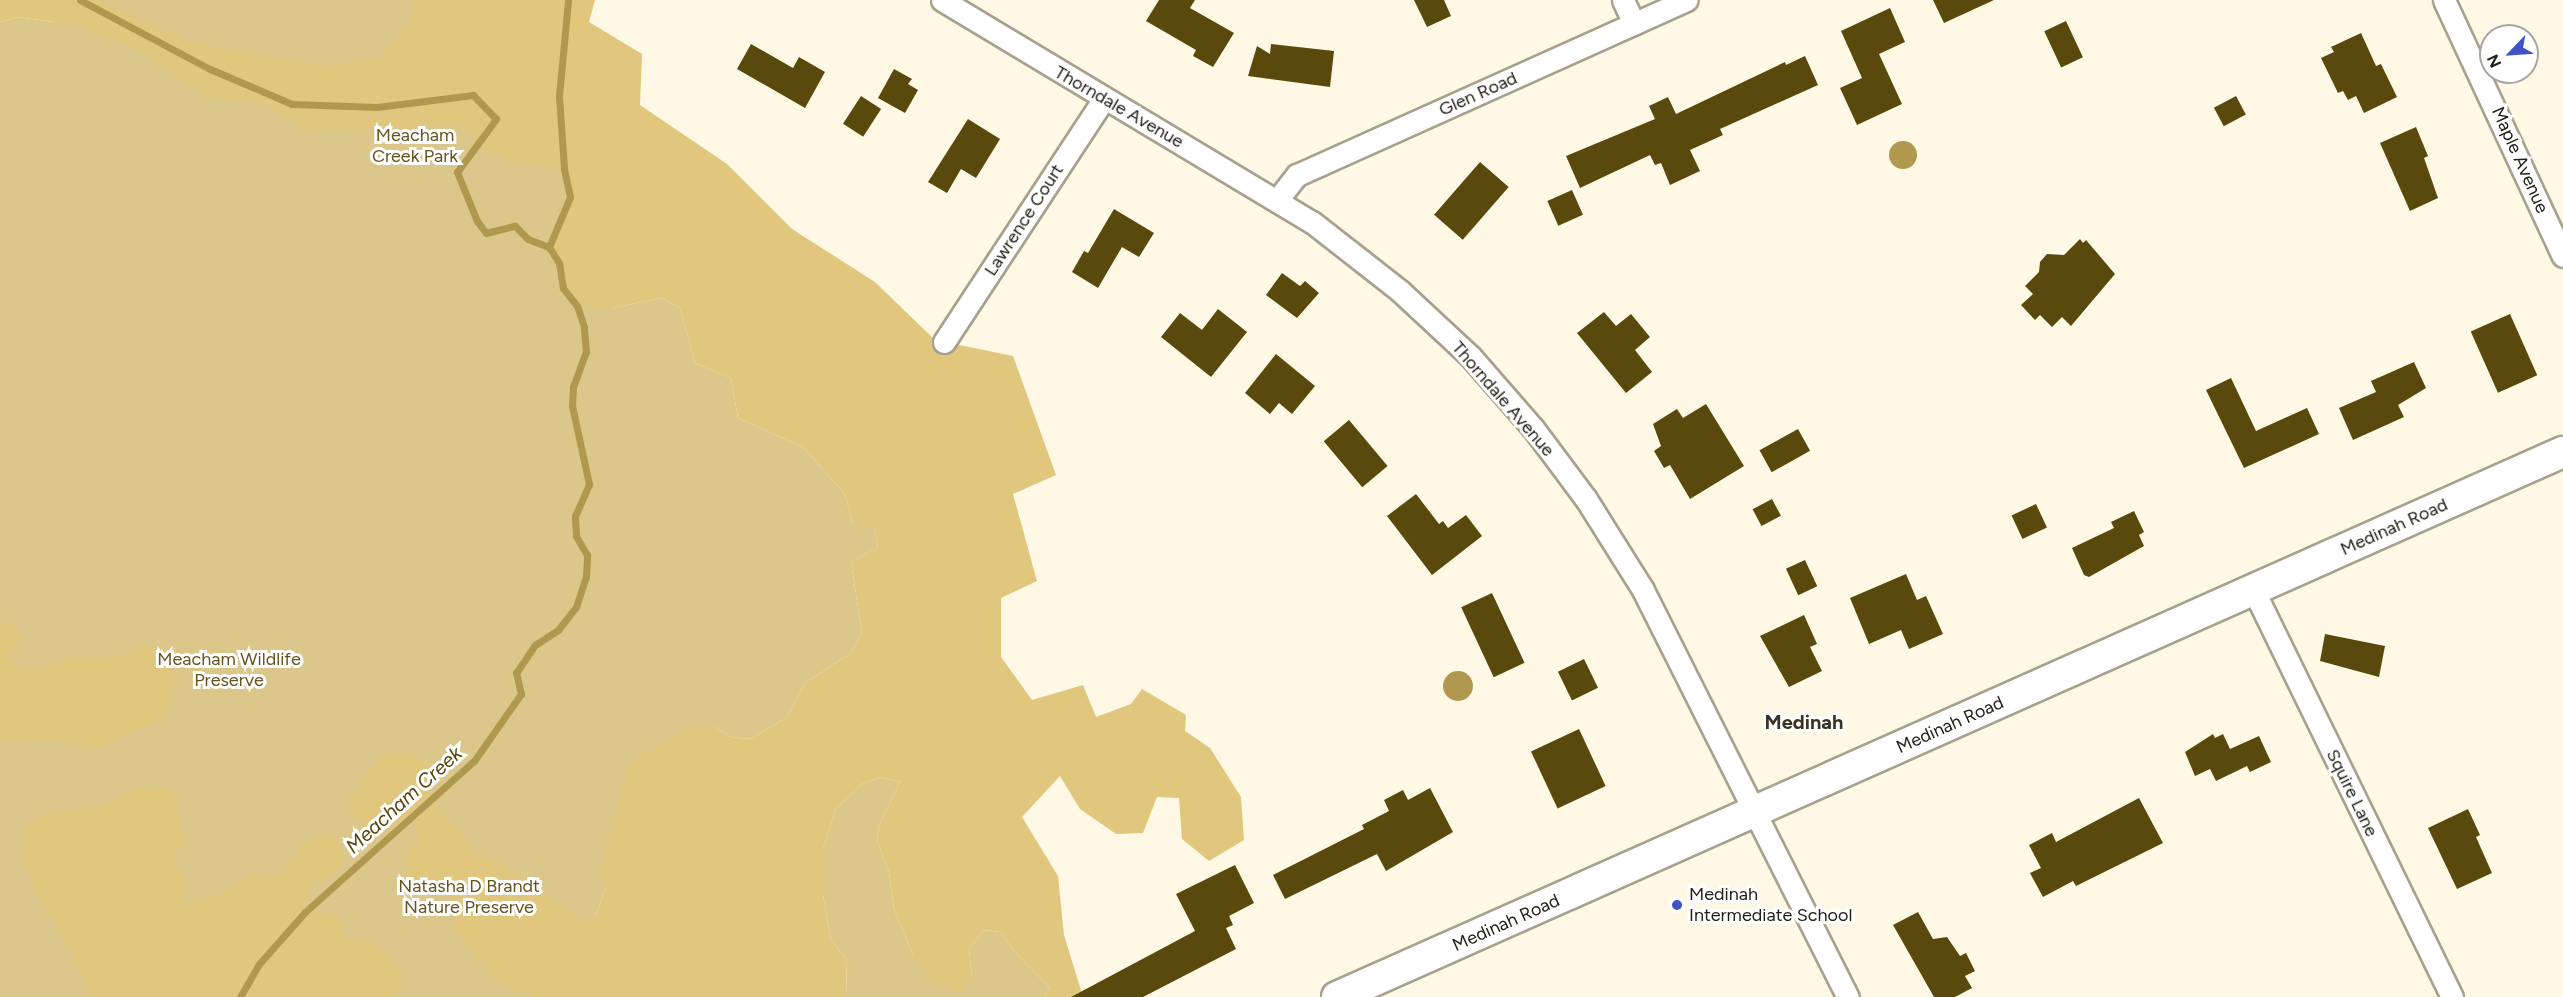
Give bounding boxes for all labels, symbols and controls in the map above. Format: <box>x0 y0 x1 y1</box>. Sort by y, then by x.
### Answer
north arrow <box>2479 24 2539 84</box>
text: N <box>2483 51 2505 71</box>
street label: Thorndale Avenue <box>1051 61 1187 153</box>
street label: Glen Road <box>1436 67 1520 121</box>
street label: Maple Avenue <box>2487 103 2553 217</box>
park label: Meacham Creek Park <box>372 125 458 168</box>
street label: Lawrence Court <box>980 160 1068 280</box>
street label: Thorndale Avenue <box>1447 337 1559 461</box>
street label: Medinah Road <box>2337 494 2451 560</box>
park label: Meacham Wildlife Preserve <box>157 649 301 692</box>
street label: Medinah Road <box>1893 692 2007 758</box>
district label: Medinah <box>1765 710 1843 734</box>
water label: Meacham Creek <box>341 742 467 858</box>
street label: Squire Lane <box>2322 746 2382 840</box>
park label: Natasha D Brandt Nature Preserve <box>398 876 540 918</box>
place label: Medinah Intermediate School <box>1689 884 1852 926</box>
street label: Medinah Road <box>1449 890 1563 956</box>
marker: Medinah Intermediate School <box>1670 898 1684 912</box>

